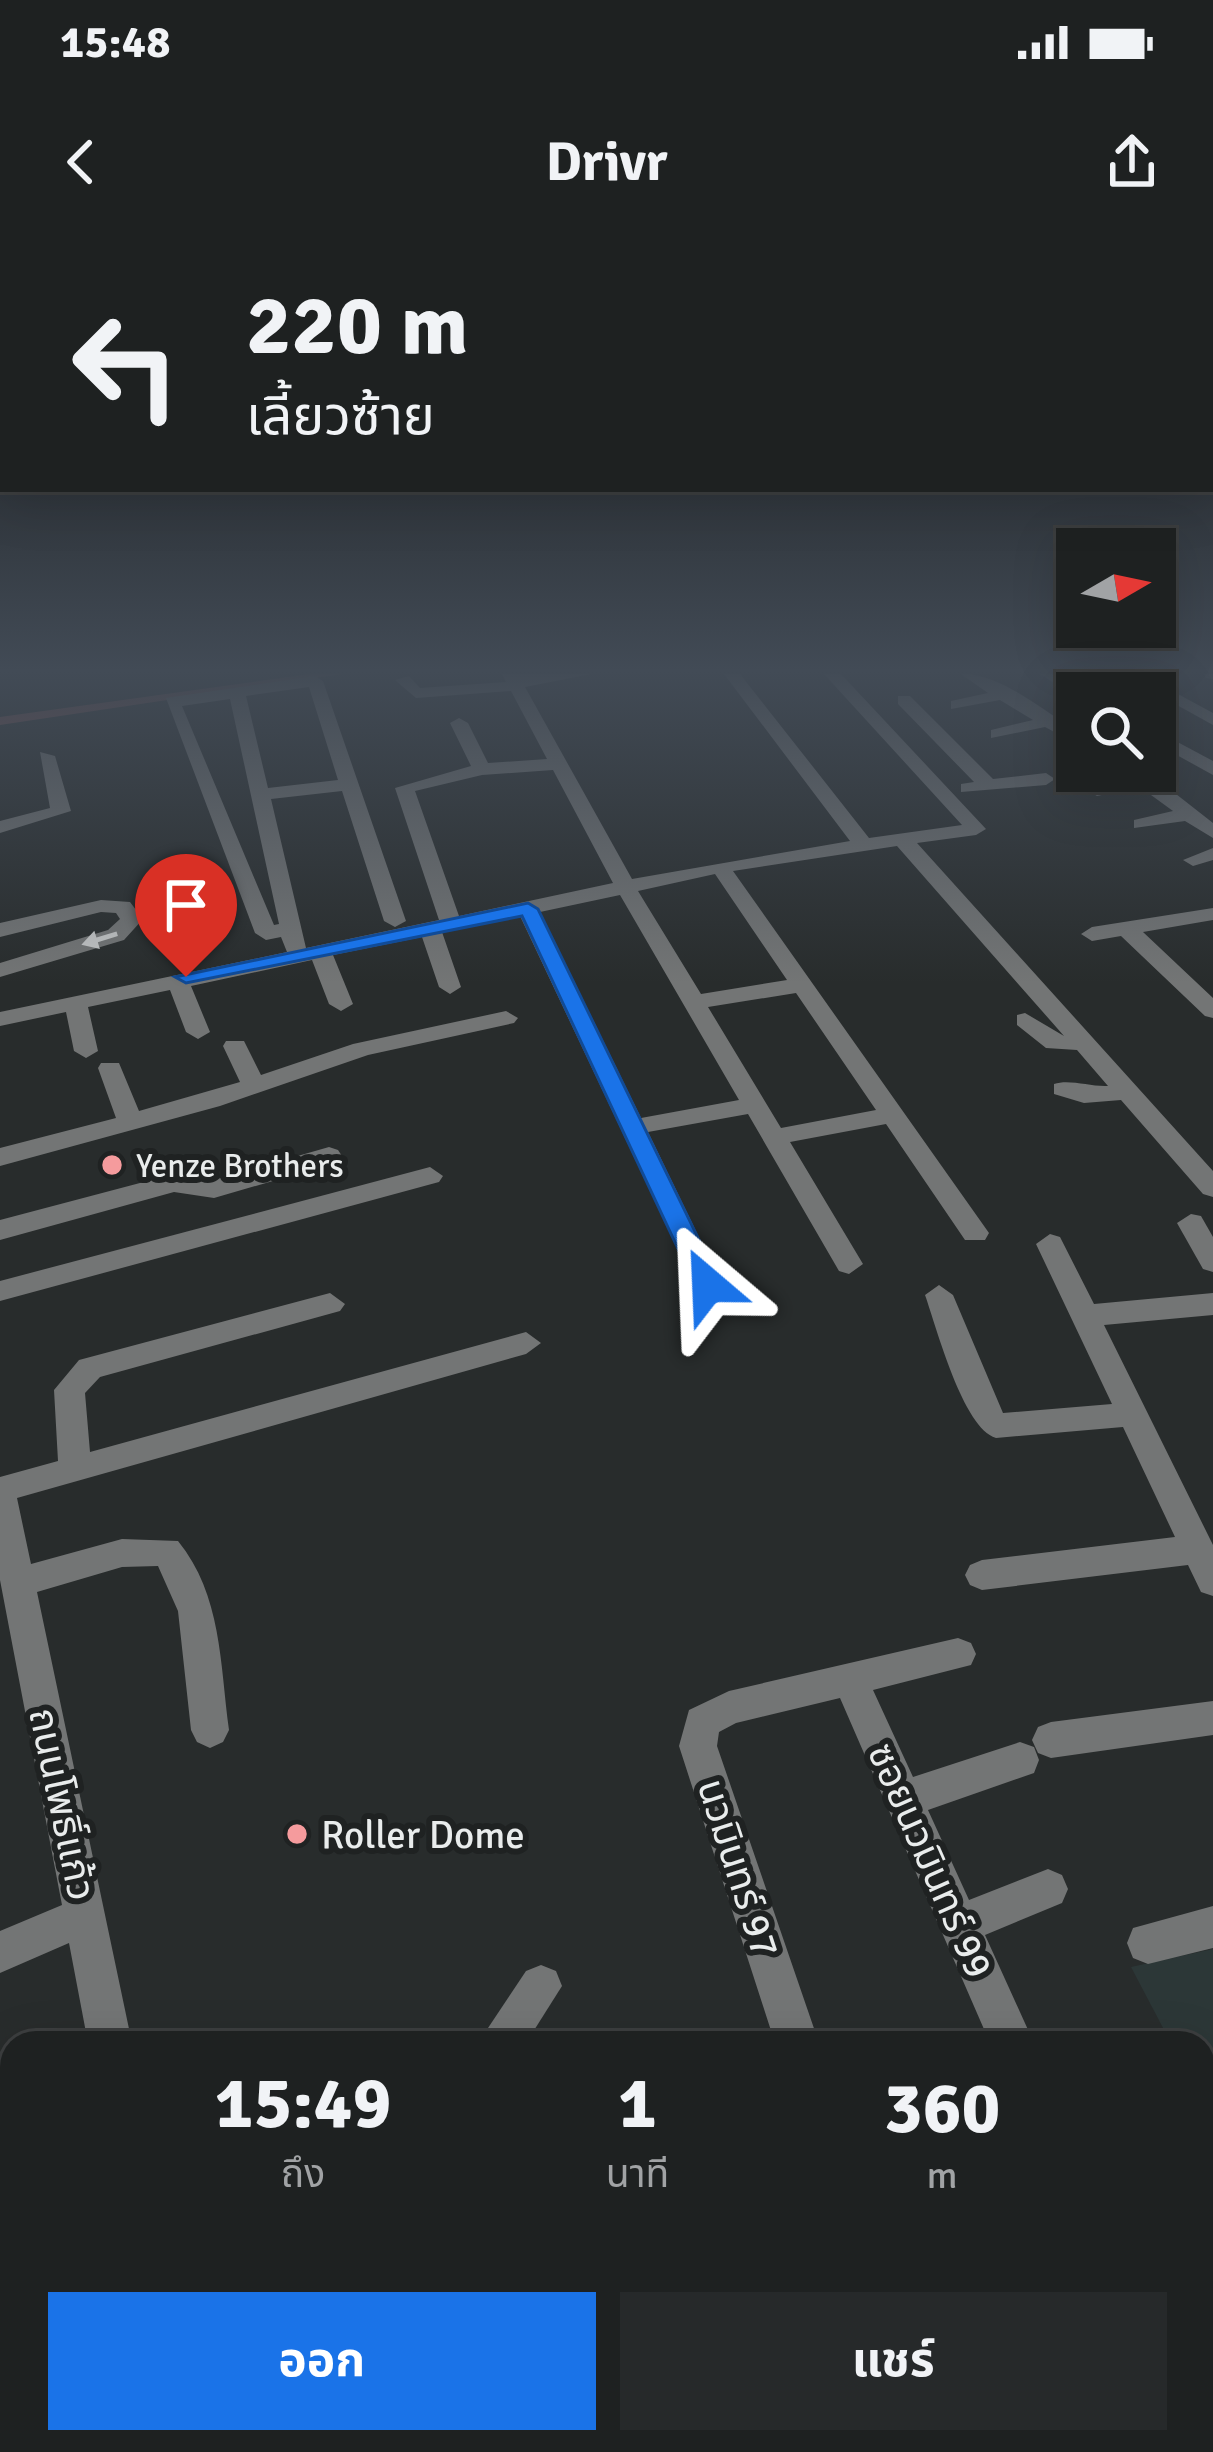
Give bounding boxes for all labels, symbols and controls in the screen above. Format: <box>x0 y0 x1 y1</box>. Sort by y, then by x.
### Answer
text: 15:48 <box>60 15 170 70</box>
icon: back <box>48 129 114 195</box>
text: Drivr <box>546 129 667 196</box>
icon: share <box>1099 129 1165 195</box>
text: 220 m <box>246 274 468 378</box>
icon: left <box>48 288 204 444</box>
text: เลี้ยวซ้าย <box>246 383 435 450</box>
north arrow <box>1056 528 1176 648</box>
map controls <box>1056 528 1176 792</box>
button: search <box>1056 672 1176 792</box>
pin <box>135 854 237 977</box>
icon: arrive <box>153 872 219 938</box>
one-way arrow <box>81 931 118 950</box>
place label: Yenze Brothers <box>136 1146 344 1187</box>
marker: Yenze Brothers <box>99 1152 125 1178</box>
position arrow <box>645 1222 771 1348</box>
street label: ถนนโพธิ์แก้ว <box>18 1704 106 1905</box>
street label: ซอยนวมินทร์ 99 <box>857 1736 1003 1985</box>
street label: นวมินทร์ 97 <box>687 1773 789 1963</box>
place label: Roller Dome <box>321 1811 525 1859</box>
marker: Roller Dome <box>284 1821 310 1847</box>
text: 15:49 <box>215 2059 391 2148</box>
text: 1 <box>618 2059 657 2148</box>
text: 360 <box>884 2064 1000 2153</box>
text: ถึง <box>281 2150 325 2198</box>
text: นาที <box>606 2150 669 2198</box>
text: m <box>927 2151 958 2199</box>
button: ออก <box>48 2292 596 2430</box>
button: แชร์ <box>620 2292 1167 2430</box>

